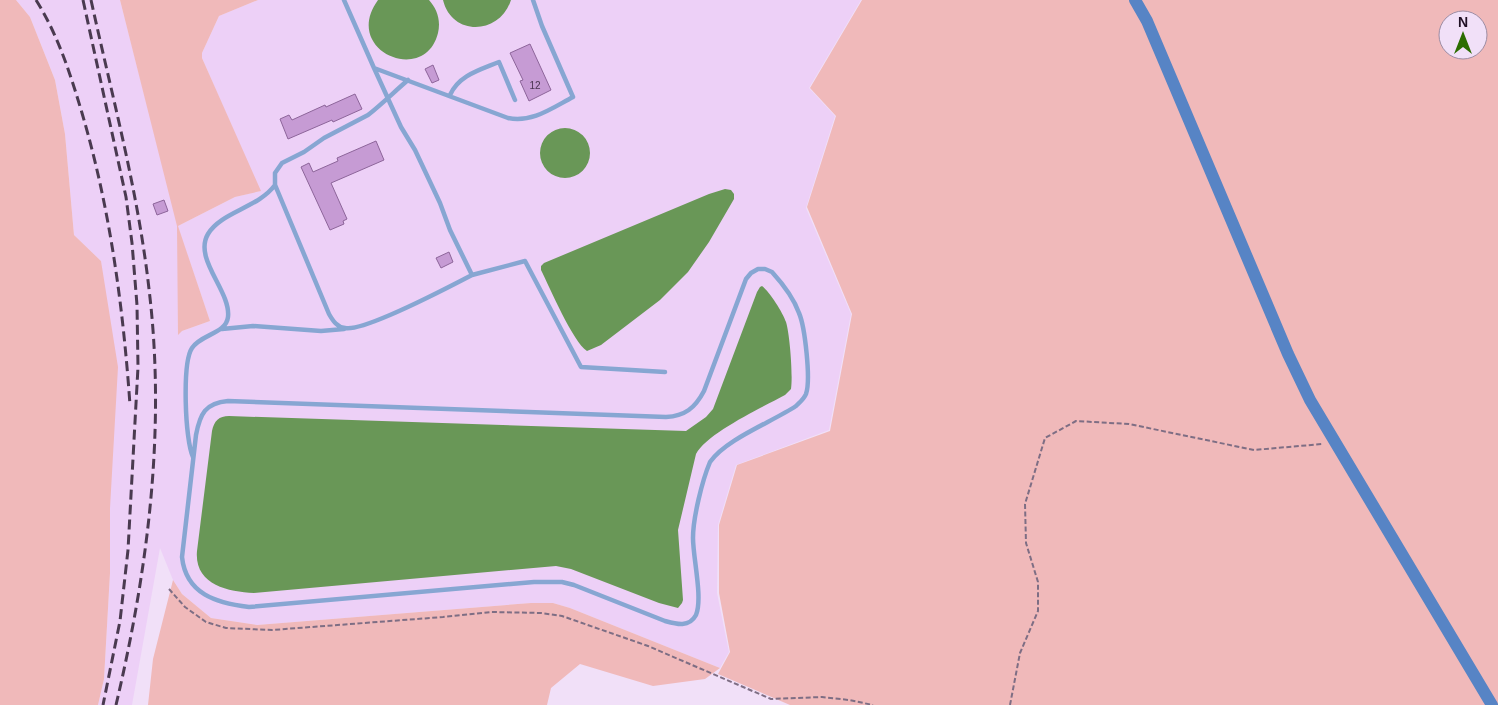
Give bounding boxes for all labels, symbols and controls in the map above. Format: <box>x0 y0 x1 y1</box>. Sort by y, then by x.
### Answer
north arrow <box>1438 10 1488 60</box>
text: N <box>1458 14 1468 30</box>
house number: 12 <box>529 80 541 91</box>

